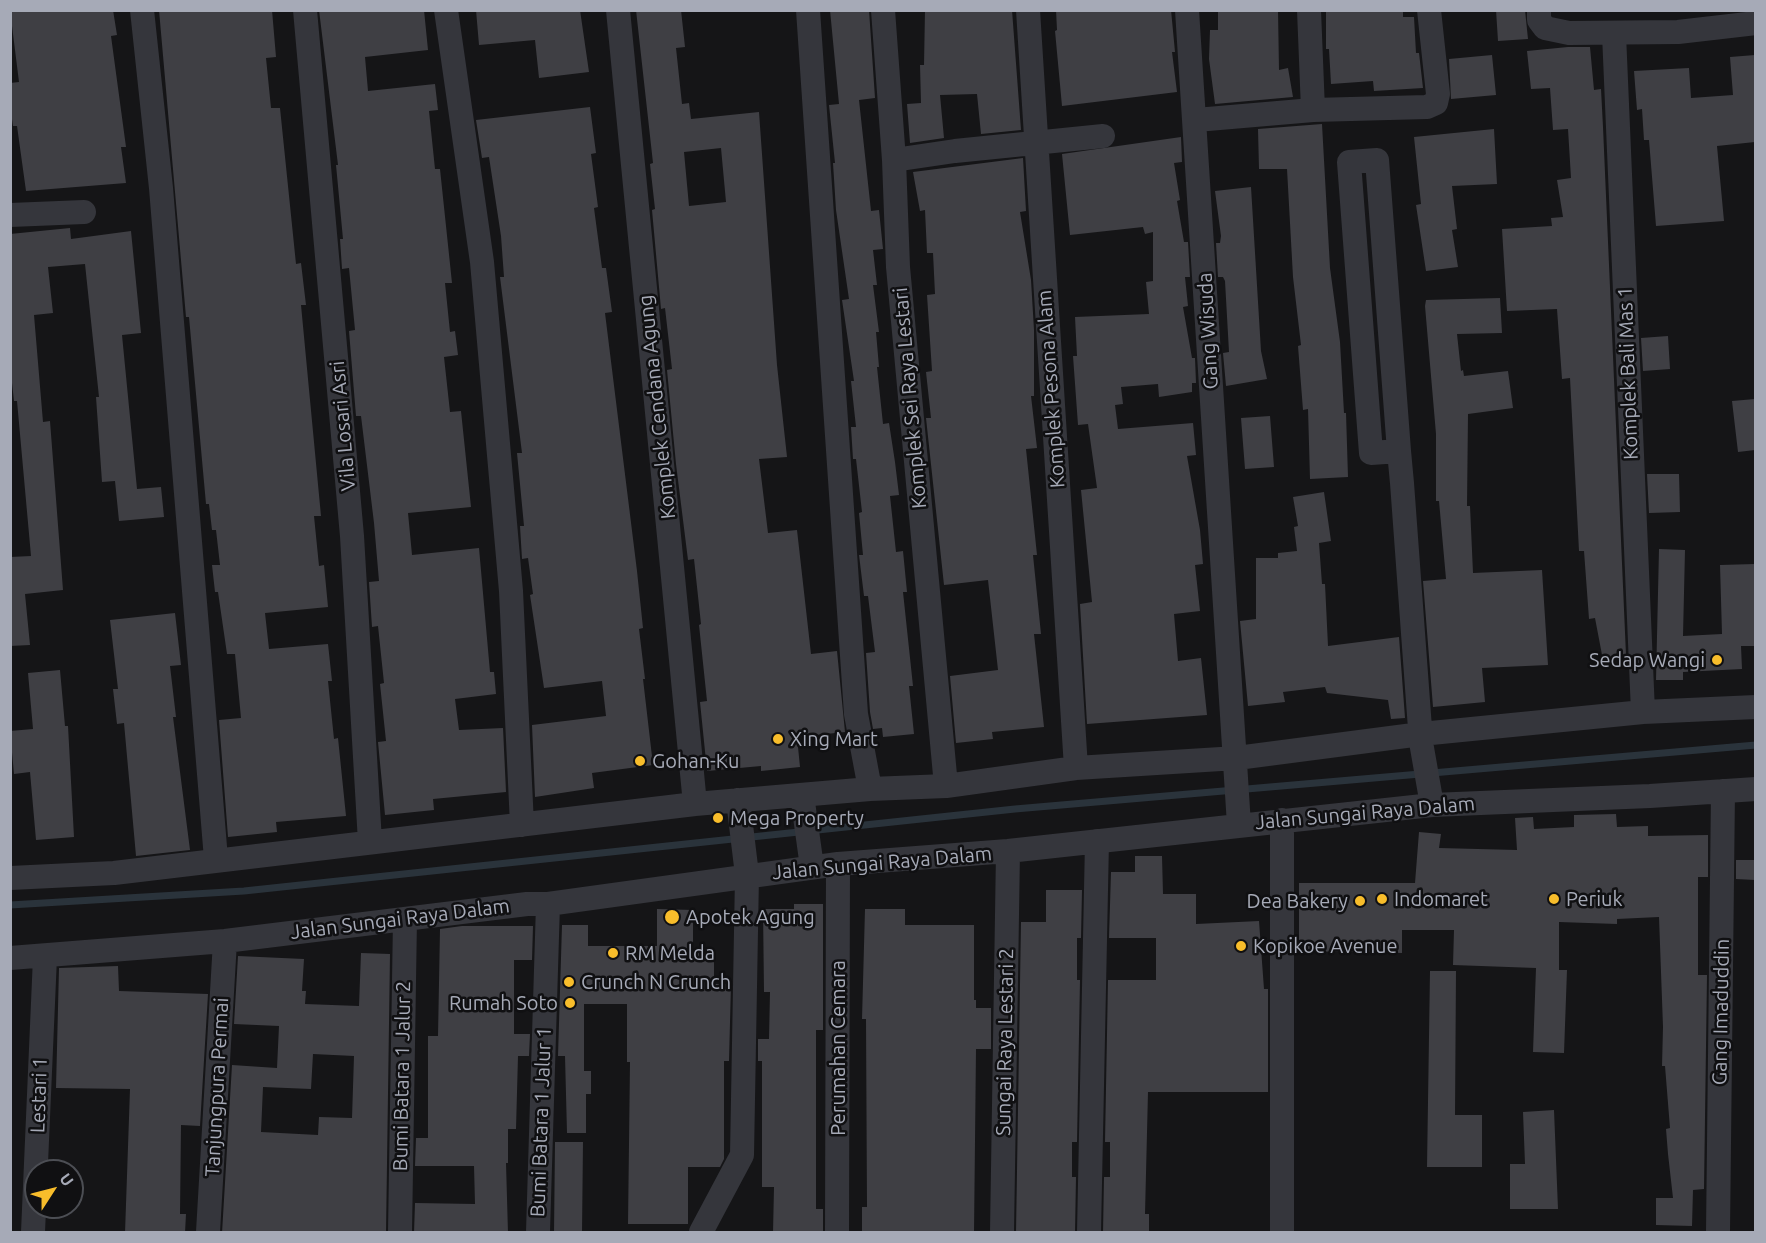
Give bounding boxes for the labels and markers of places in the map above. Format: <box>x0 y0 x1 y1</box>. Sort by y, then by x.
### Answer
place label: Sedap Wangi <box>1589 648 1705 672</box>
marker: Sedap Wangi <box>1710 653 1724 667</box>
place label: Xing Mart <box>790 727 878 751</box>
marker: Xing Mart <box>771 732 785 746</box>
place label: Gohan-Ku <box>652 749 739 773</box>
marker: Gohan-Ku <box>633 754 647 768</box>
place label: Mega Property <box>730 806 864 830</box>
marker: Mega Property <box>711 811 725 825</box>
place label: Indomaret <box>1394 887 1488 911</box>
place label: Periuk <box>1566 887 1623 911</box>
place label: Dea Bakery <box>1247 889 1348 913</box>
marker: Indomaret <box>1375 892 1389 906</box>
marker: Periuk <box>1547 892 1561 906</box>
marker: Dea Bakery <box>1353 894 1367 908</box>
place label: Apotek Agung <box>686 905 815 929</box>
marker: Apotek Agung <box>663 908 681 926</box>
place label: Kopikoe Avenue <box>1253 934 1398 958</box>
marker: Kopikoe Avenue <box>1234 939 1248 953</box>
place label: RM Melda <box>625 941 715 965</box>
marker: RM Melda <box>606 946 620 960</box>
place label: Crunch N Crunch <box>581 970 731 994</box>
marker: Crunch N Crunch <box>562 975 576 989</box>
place label: Rumah Soto <box>449 991 558 1015</box>
marker: Rumah Soto <box>563 996 577 1010</box>

